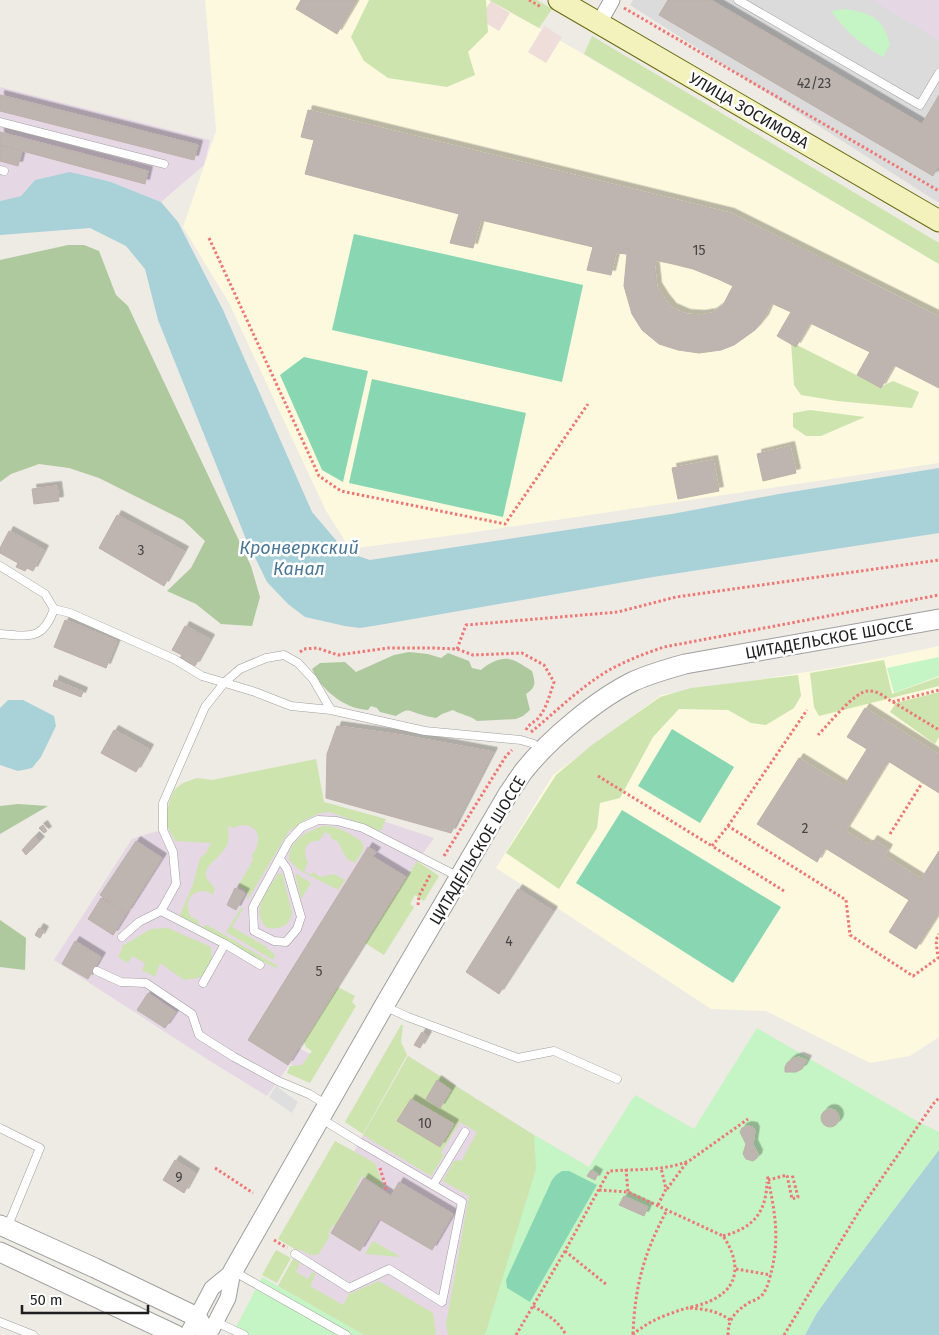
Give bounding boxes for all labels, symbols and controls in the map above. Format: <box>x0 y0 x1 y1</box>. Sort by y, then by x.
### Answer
street label: УЛИЦА ЗОСИМОВА <box>685 68 813 153</box>
house number: 42/23 <box>797 75 831 92</box>
house number: 15 <box>692 242 706 259</box>
water label: Кронверкский Канал <box>239 537 359 580</box>
house number: 3 <box>138 542 145 559</box>
street label: ЦИТАДЕЛЬСКОЕ ШОССЕ <box>744 614 915 663</box>
street label: ЦИТАДЕЛЬСКОЕ ШОССЕ <box>425 772 529 928</box>
house number: 2 <box>802 820 809 837</box>
house number: 4 <box>505 933 513 950</box>
house number: 5 <box>315 963 323 980</box>
house number: 10 <box>418 1115 432 1132</box>
house number: 9 <box>175 1169 183 1186</box>
scale bar <box>22 1282 149 1314</box>
text: 50 m <box>30 1291 63 1309</box>

